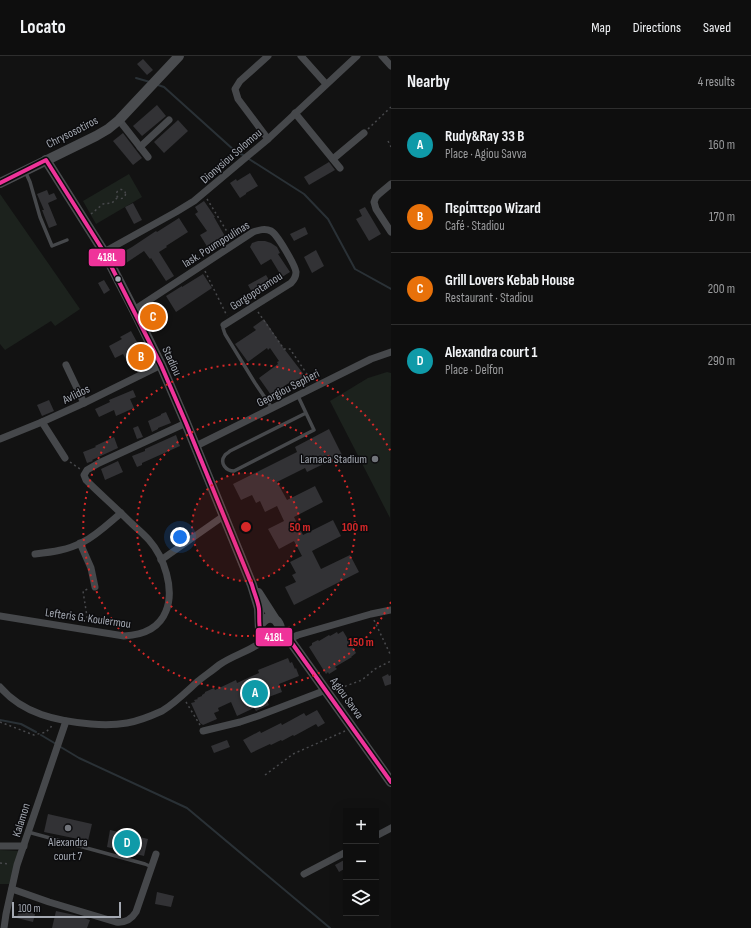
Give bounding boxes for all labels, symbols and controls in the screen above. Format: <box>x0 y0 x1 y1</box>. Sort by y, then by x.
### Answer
text: Locato <box>20 16 66 39</box>
text: Map <box>591 19 611 36</box>
text: Directions <box>633 19 681 36</box>
text: Saved <box>703 19 731 36</box>
text: Nearby <box>407 72 450 92</box>
text: 4 results <box>698 74 735 90</box>
street label: Chrysosotiros <box>44 113 101 152</box>
street label: Dionysiou Solomou <box>198 126 265 187</box>
text: Rudy&Ray 33 B <box>445 127 524 146</box>
text: A <box>417 137 423 153</box>
text: 160 m <box>709 137 735 153</box>
text: Place · Agiou Savva <box>445 146 527 162</box>
text: Περίπτερο Wizard <box>445 199 541 218</box>
text: B <box>417 209 423 225</box>
text: 170 m <box>709 209 735 225</box>
street label: lask. Poumpoulinas <box>180 218 253 271</box>
text: Café · Stadiou <box>445 218 505 234</box>
line badge: 418L <box>88 248 126 267</box>
text: 418L <box>98 251 117 264</box>
street label: Gorgopotamou <box>227 269 285 314</box>
text: Grill Lovers Kebab House <box>445 271 575 290</box>
unlabelled marker <box>113 274 123 284</box>
text: C <box>417 281 423 297</box>
text: 200 m <box>708 281 735 297</box>
text: Restaurant · Stadiou <box>445 290 533 306</box>
pin: C <box>140 302 166 332</box>
pin: B <box>128 342 154 372</box>
text: Alexandra court 1 <box>445 343 537 362</box>
street label: Stadiou <box>158 344 185 378</box>
text: D <box>417 353 423 369</box>
text: 290 m <box>708 353 735 369</box>
text: Place · Delfon <box>445 362 503 378</box>
street label: Georgiou Sepheri <box>254 366 322 411</box>
street label: Avlidos <box>59 381 92 408</box>
place label: Larnaca Stadium <box>300 452 367 467</box>
marker: Larnaca Stadium <box>370 454 380 464</box>
centre of rings <box>239 520 253 534</box>
text: 50 m <box>290 520 310 535</box>
text: 100 m <box>342 520 368 535</box>
your location <box>170 527 190 547</box>
street label: Lefteris G. Koulermou <box>44 605 132 632</box>
line badge: 418L <box>255 627 293 647</box>
text: 418L <box>265 631 284 644</box>
text: 150 m <box>348 635 374 650</box>
street label: Agiou Savva <box>326 674 367 722</box>
pin: A <box>242 678 268 708</box>
street label: Kalamon <box>9 801 34 839</box>
map controls <box>343 808 379 916</box>
button: + <box>343 808 379 844</box>
marker: Alexandra court 7 <box>63 823 73 833</box>
pin: D <box>114 828 140 858</box>
place label: Alexandra court 7 <box>47 835 88 864</box>
button: − <box>343 844 379 880</box>
button: layers <box>343 880 379 916</box>
scale bar <box>12 900 121 919</box>
text: 100 m <box>18 902 40 915</box>

